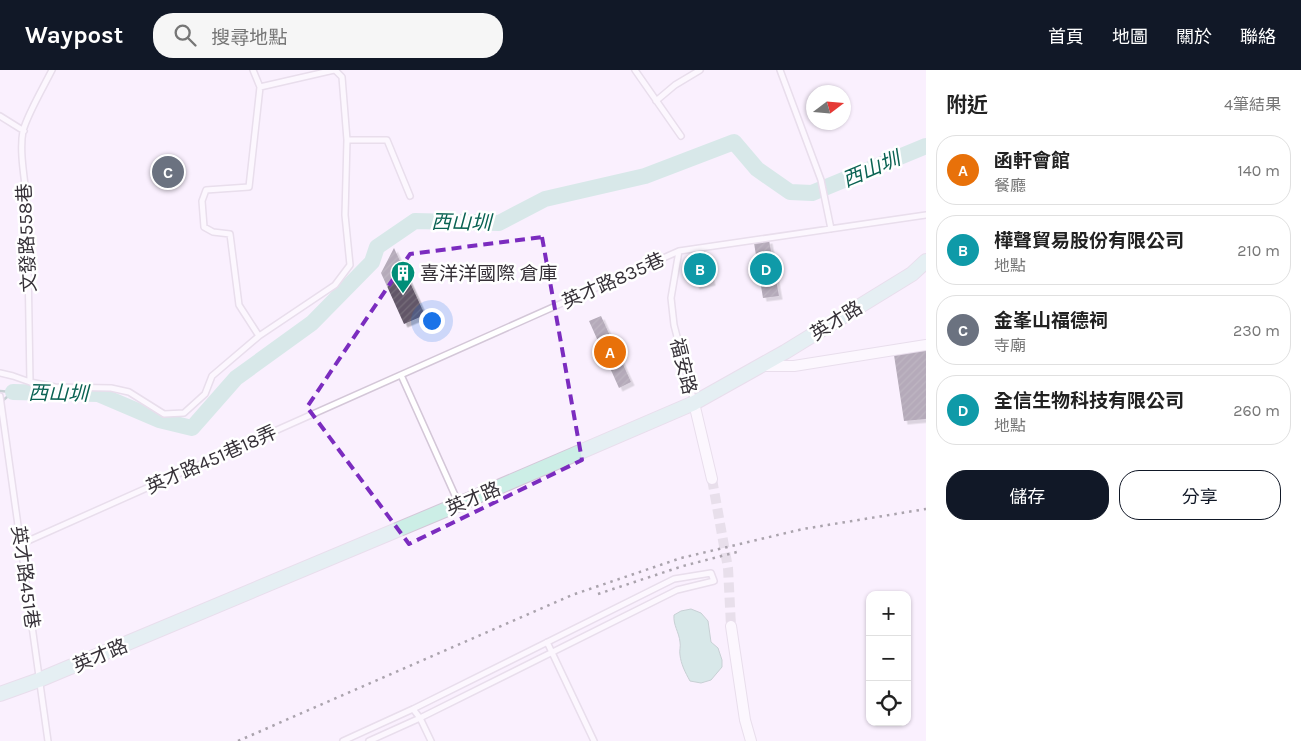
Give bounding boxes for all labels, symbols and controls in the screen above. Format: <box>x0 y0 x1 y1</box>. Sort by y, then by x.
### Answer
search box <box>153 13 503 58</box>
text: Waypost <box>25 21 123 49</box>
icon: search <box>171 21 199 49</box>
text: 首頁 <box>1048 26 1084 48</box>
text: 地圖 <box>1112 26 1148 48</box>
text: 關於 <box>1176 26 1212 48</box>
text: 聯絡 <box>1240 26 1276 48</box>
text: 搜尋地點 <box>211 27 287 49</box>
north arrow <box>806 85 851 130</box>
text: 附近 <box>946 93 988 117</box>
text: 4筆結果 <box>1224 95 1281 114</box>
water label: 西山圳 <box>839 146 906 192</box>
text: 函軒會館 <box>994 150 1070 172</box>
pin: C <box>152 153 184 191</box>
text: A <box>958 161 968 180</box>
text: 140 m <box>1238 161 1280 180</box>
text: 餐廳 <box>994 176 1026 195</box>
street label: 文發路558巷 <box>13 183 41 293</box>
water label: 西山圳 <box>431 210 494 235</box>
text: 樺聲貿易股份有限公司 <box>994 230 1184 252</box>
text: B <box>958 241 968 260</box>
text: 210 m <box>1237 241 1280 260</box>
street label: 英才路835巷 <box>559 249 668 313</box>
pin: B <box>684 250 716 288</box>
pin: D <box>750 250 782 288</box>
text: 地點 <box>994 256 1026 275</box>
building icon: 喜洋洋國際 倉庫 <box>390 260 416 294</box>
place label: 喜洋洋國際 倉庫 <box>420 263 558 285</box>
street label: 英才路 <box>807 296 867 345</box>
your location <box>419 308 445 334</box>
text: 金峯山福德祠 <box>994 310 1108 332</box>
text: C <box>958 321 968 340</box>
text: 230 m <box>1233 321 1280 340</box>
pin: A <box>594 333 626 371</box>
street label: 福安路 <box>665 336 701 397</box>
text: 寺廟 <box>994 336 1026 355</box>
water label: 西山圳 <box>28 381 91 406</box>
text: 全信生物科技有限公司 <box>994 390 1184 412</box>
text: D <box>958 401 968 420</box>
text: 260 m <box>1233 401 1280 420</box>
text: 地點 <box>994 416 1026 435</box>
street label: 英才路451巷18弄 <box>143 421 280 499</box>
button: 儲存 <box>946 470 1109 520</box>
button: 分享 <box>1119 470 1281 520</box>
street label: 英才路 <box>443 478 504 520</box>
street label: 英才路451巷 <box>7 524 43 630</box>
map controls <box>866 591 911 726</box>
button: + <box>866 591 911 636</box>
street label: 英才路 <box>70 635 131 677</box>
button: − <box>866 636 911 681</box>
button: locate <box>866 681 911 726</box>

